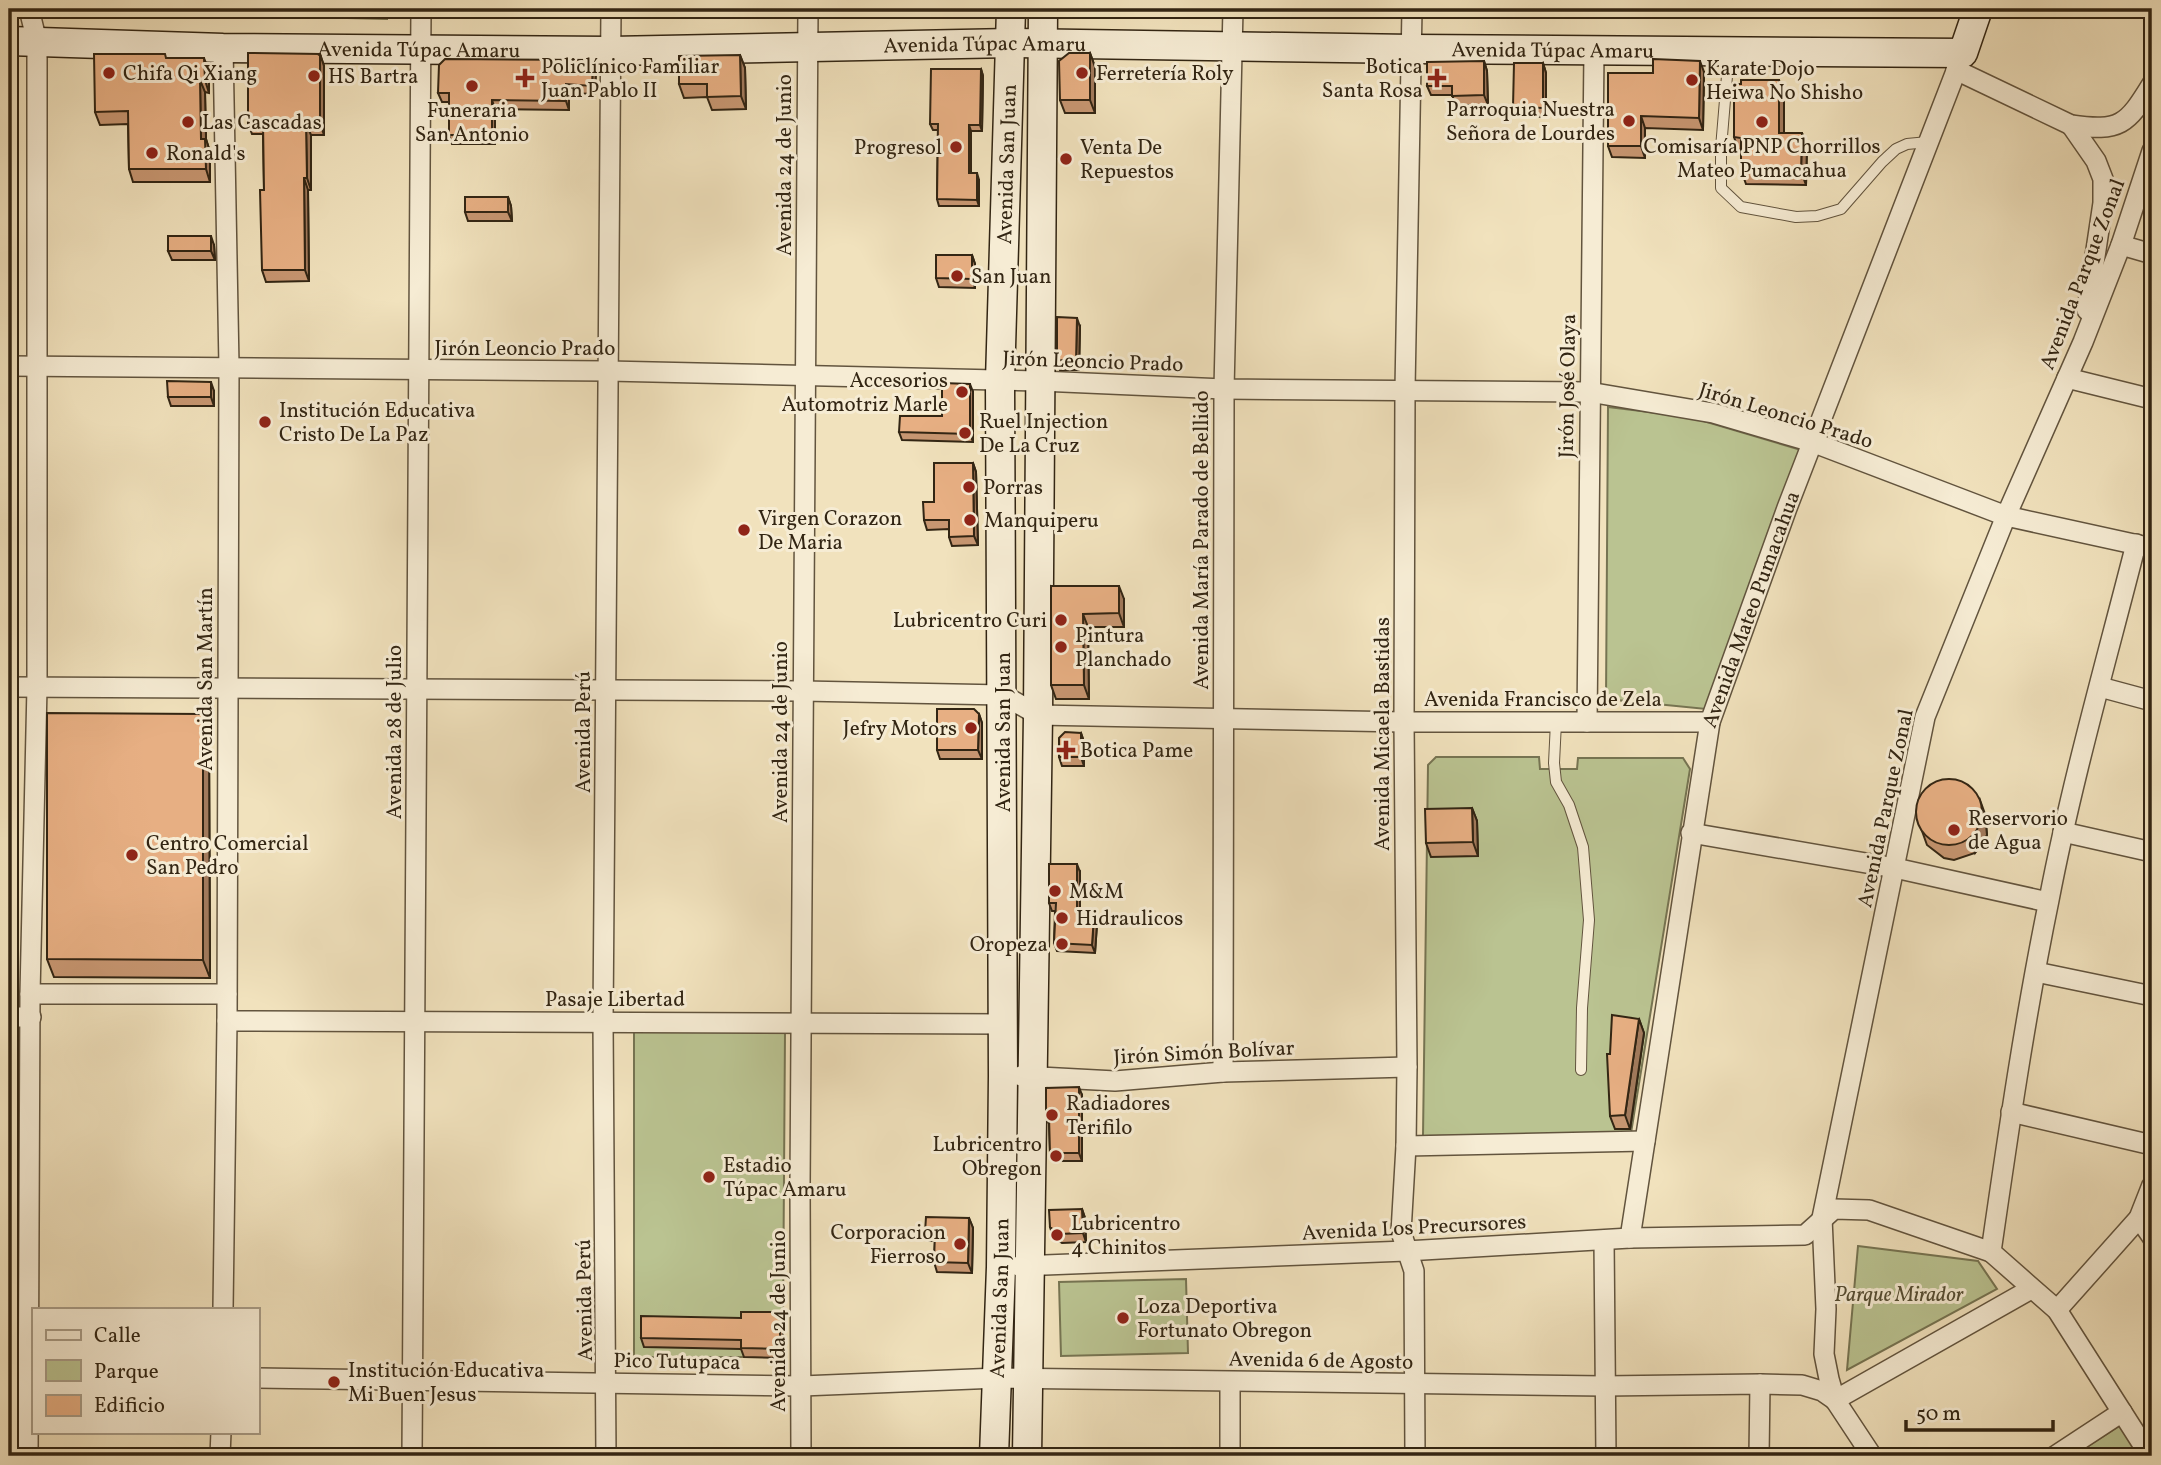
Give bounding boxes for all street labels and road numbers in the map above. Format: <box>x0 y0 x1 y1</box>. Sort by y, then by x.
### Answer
street label: Avenida Túpac Amaru <box>883 30 1086 62</box>
street label: Avenida Túpac Amaru <box>317 36 520 66</box>
street label: Avenida Túpac Amaru <box>1451 36 1654 67</box>
street label: Avenida 24 de Junio <box>771 74 800 256</box>
street label: Avenida San Juan <box>991 84 1025 245</box>
street label: Avenida Parque Zonal <box>2034 175 2133 374</box>
street label: Jirón José Olaya <box>1553 314 1584 458</box>
street label: Jirón Leoncio Prado <box>435 335 615 364</box>
street label: Jirón Leoncio Prado <box>1002 345 1184 380</box>
street label: Jirón Leoncio Prado <box>1695 376 1876 457</box>
street label: Avenida María Parado de Bellido <box>1188 390 1217 690</box>
street label: Avenida Mateo Pumacahua <box>1696 487 1808 732</box>
street label: Avenida San Martín <box>192 587 221 771</box>
street label: Avenida Micaela Bastidas <box>1369 617 1398 851</box>
street label: Avenida 24 de Junio <box>767 641 796 823</box>
street label: Avenida 28 de Julio <box>381 645 410 819</box>
street label: Avenida San Juan <box>990 652 1019 812</box>
street label: Avenida Perú <box>570 671 599 793</box>
street label: Avenida Francisco de Zela <box>1424 686 1662 715</box>
street label: Avenida Parque Zonal <box>1851 706 1922 910</box>
street label: Pasaje Libertad <box>545 986 685 1015</box>
street label: Jirón Simón Bolívar <box>1113 1034 1296 1073</box>
street label: Avenida Los Precursores <box>1301 1208 1527 1249</box>
street label: Avenida San Juan <box>984 1218 1018 1379</box>
street label: Avenida 24 de Junio <box>765 1230 794 1412</box>
street label: Avenida Perú <box>570 1239 601 1361</box>
street label: Avenida 6 de Agosto <box>1228 1345 1413 1378</box>
street label: Pico Tutupaca <box>613 1347 741 1378</box>

